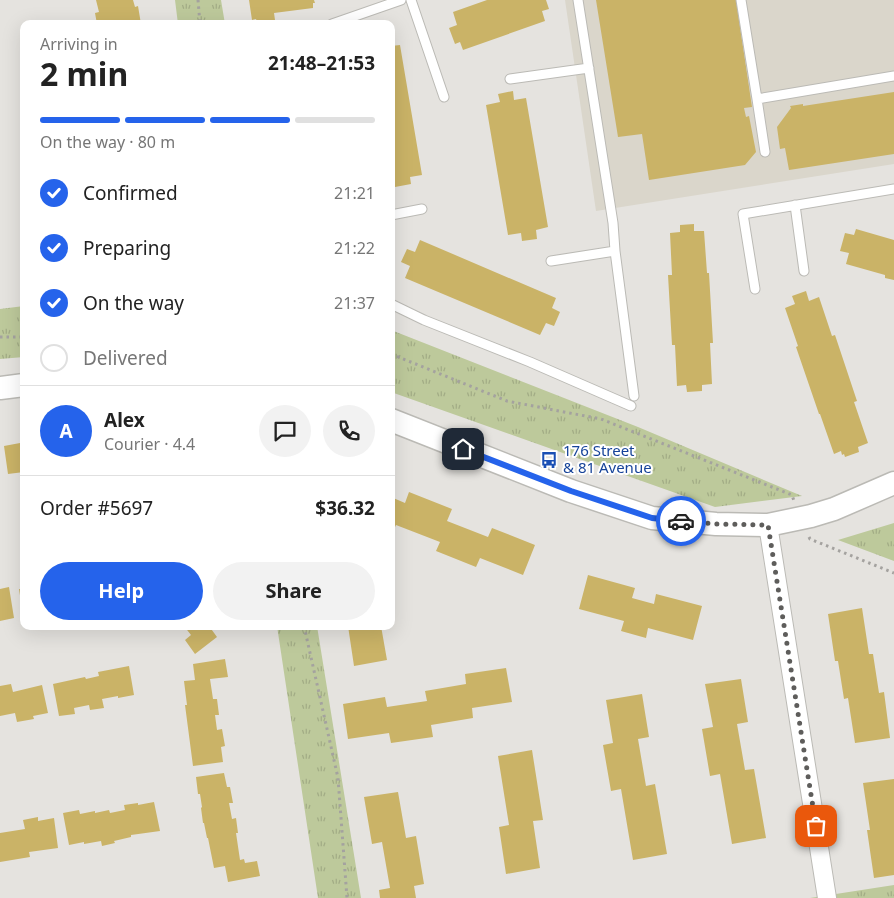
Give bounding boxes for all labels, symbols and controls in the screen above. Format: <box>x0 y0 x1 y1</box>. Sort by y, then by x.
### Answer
text: Arriving in <box>40 33 118 55</box>
text: 21:48–21:53 <box>268 50 375 76</box>
text: 2 min <box>40 52 128 95</box>
text: On the way · 80 m <box>40 131 175 153</box>
icon: check <box>40 179 68 207</box>
text: Confirmed <box>83 180 178 206</box>
text: 21:21 <box>334 182 375 204</box>
icon: check <box>40 234 68 262</box>
text: Preparing <box>83 235 171 261</box>
text: 21:22 <box>334 237 375 259</box>
icon: check <box>40 289 68 317</box>
text: On the way <box>83 290 184 316</box>
text: 21:37 <box>334 292 375 314</box>
text: Delivered <box>83 345 168 371</box>
button: chat <box>259 405 311 457</box>
button: phone <box>323 405 375 457</box>
text: Alex <box>104 407 145 433</box>
text: A <box>59 418 73 444</box>
pin <box>442 428 484 470</box>
text: Courier · 4.4 <box>104 433 195 455</box>
icon: home <box>449 435 477 463</box>
place label: 176 Street & 81 Avenue <box>563 440 652 477</box>
bus stop icon: 176 Street & 81 Avenue <box>539 450 559 470</box>
text: Order #5697 <box>40 495 153 521</box>
text: $36.32 <box>315 495 375 521</box>
courier <box>656 496 706 546</box>
icon: car <box>667 507 695 535</box>
button: Help <box>40 562 203 620</box>
button: Share <box>213 562 375 620</box>
pin <box>795 805 837 847</box>
icon: bag <box>802 812 830 840</box>

